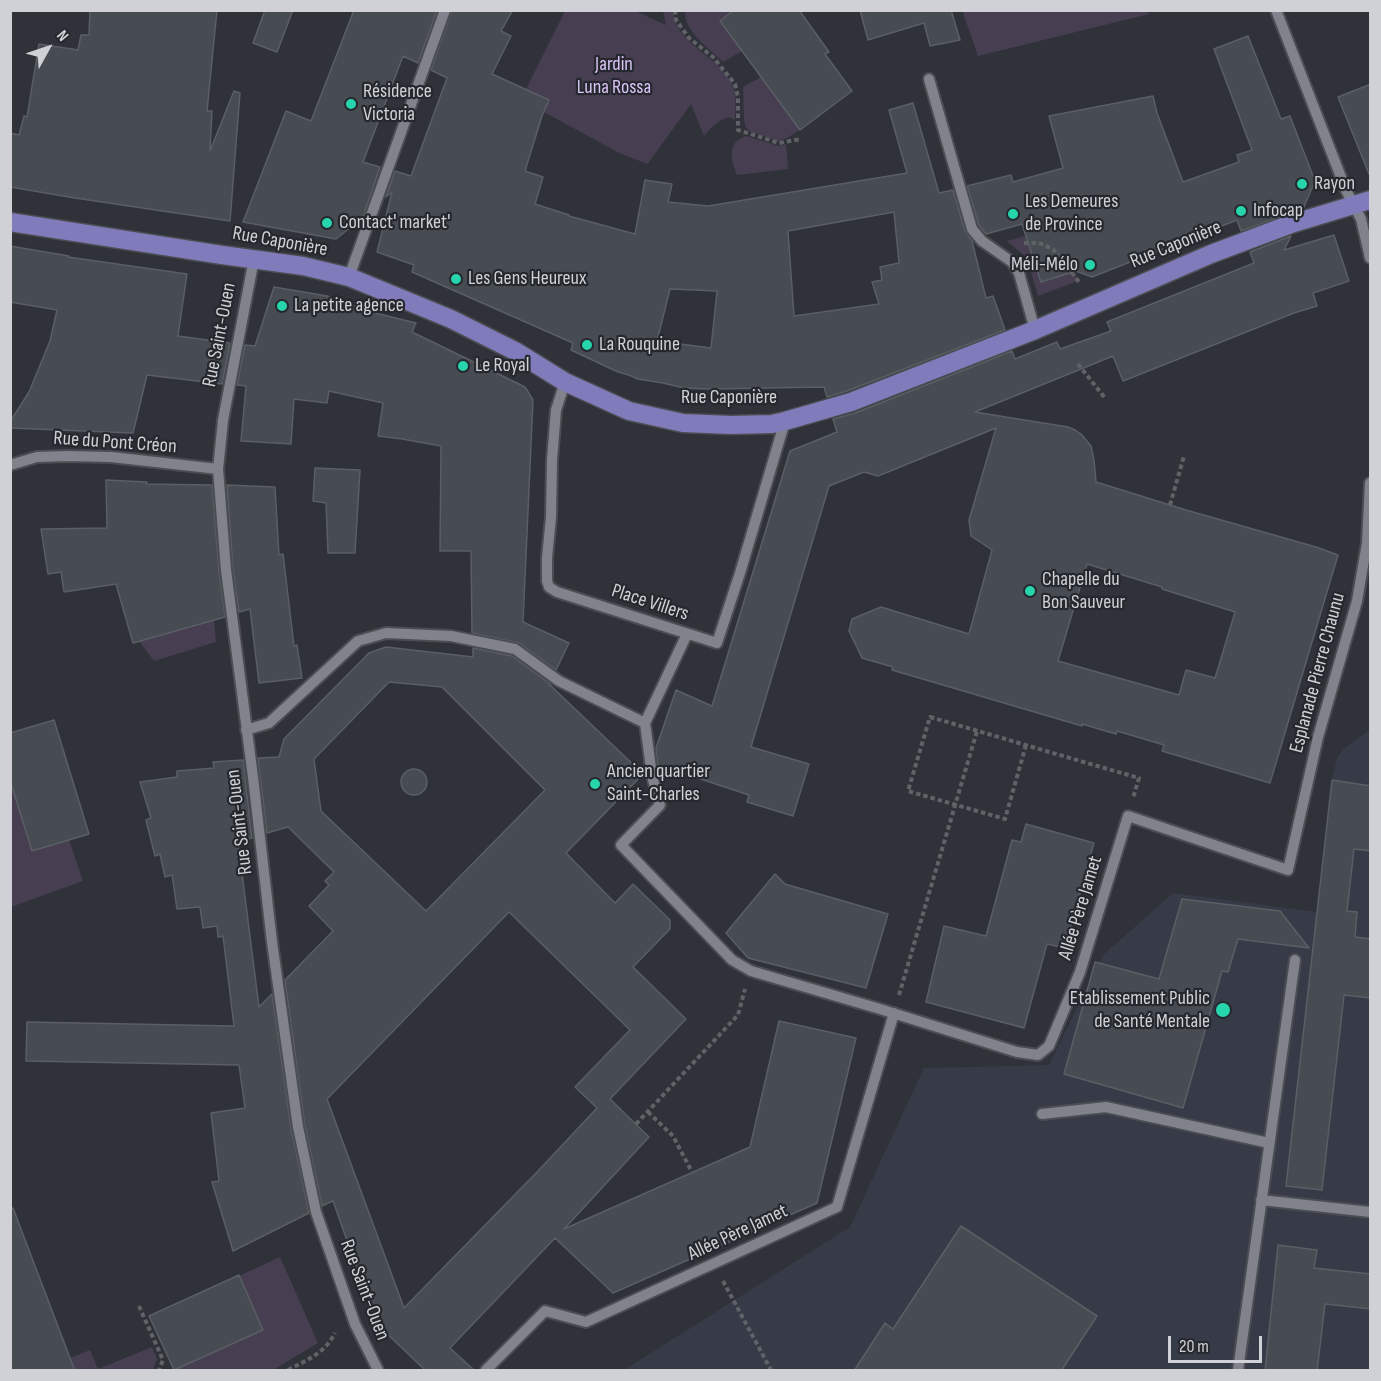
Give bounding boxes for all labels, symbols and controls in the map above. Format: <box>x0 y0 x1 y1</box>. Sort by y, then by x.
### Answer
north arrow <box>18 18 78 78</box>
text: N <box>52 27 72 45</box>
park label: Jardin Luna Rossa <box>577 53 651 100</box>
place label: Résidence Victoria <box>363 80 432 127</box>
marker: Résidence Victoria <box>344 97 358 111</box>
place label: Rayon <box>1314 172 1355 196</box>
marker: Rayon <box>1295 177 1309 191</box>
place label: Les Demeures de Province <box>1025 190 1118 237</box>
place label: Infocap <box>1253 199 1303 223</box>
marker: Infocap <box>1234 204 1248 218</box>
marker: Les Demeures de Province <box>1006 207 1020 221</box>
place label: Contact' market' <box>339 211 450 235</box>
marker: Contact' market' <box>320 216 334 230</box>
street label: Rue Caponière <box>1127 216 1225 274</box>
street label: Rue Caponière <box>231 222 329 262</box>
place label: Méli-Mélo <box>1011 253 1078 277</box>
marker: Méli-Mélo <box>1083 258 1097 272</box>
place label: Les Gens Heureux <box>468 267 586 291</box>
marker: Les Gens Heureux <box>449 272 463 286</box>
street label: Rue Saint-Ouen <box>198 281 242 389</box>
place label: La petite agence <box>294 294 404 318</box>
marker: La petite agence <box>275 299 289 313</box>
place label: La Rouquine <box>599 333 680 357</box>
marker: La Rouquine <box>580 338 594 352</box>
place label: Le Royal <box>475 354 529 378</box>
marker: Le Royal <box>456 359 470 373</box>
street label: Rue Caponière <box>681 386 777 410</box>
street label: Rue du Pont Créon <box>53 427 177 459</box>
place label: Chapelle du Bon Sauveur <box>1042 568 1125 615</box>
street label: Place Villers <box>608 579 692 627</box>
marker: Chapelle du Bon Sauveur <box>1023 584 1037 598</box>
street label: Esplanade Pierre Chaunu <box>1285 590 1351 756</box>
place label: Ancien quartier Saint-Charles <box>607 760 710 807</box>
street label: Rue Saint-Ouen <box>222 768 258 876</box>
marker: Ancien quartier Saint-Charles <box>588 777 602 791</box>
street label: Allée Père Jamet <box>1054 853 1108 963</box>
place label: Etablissement Public de Santé Mentale <box>1070 987 1210 1034</box>
marker: Etablissement Public de Santé Mentale <box>1214 1001 1232 1019</box>
street label: Allée Père Jamet <box>684 1199 792 1267</box>
street label: Rue Saint-Ouen <box>334 1236 394 1344</box>
scale bar <box>1171 1324 1266 1362</box>
text: 20 m <box>1179 1336 1209 1357</box>

